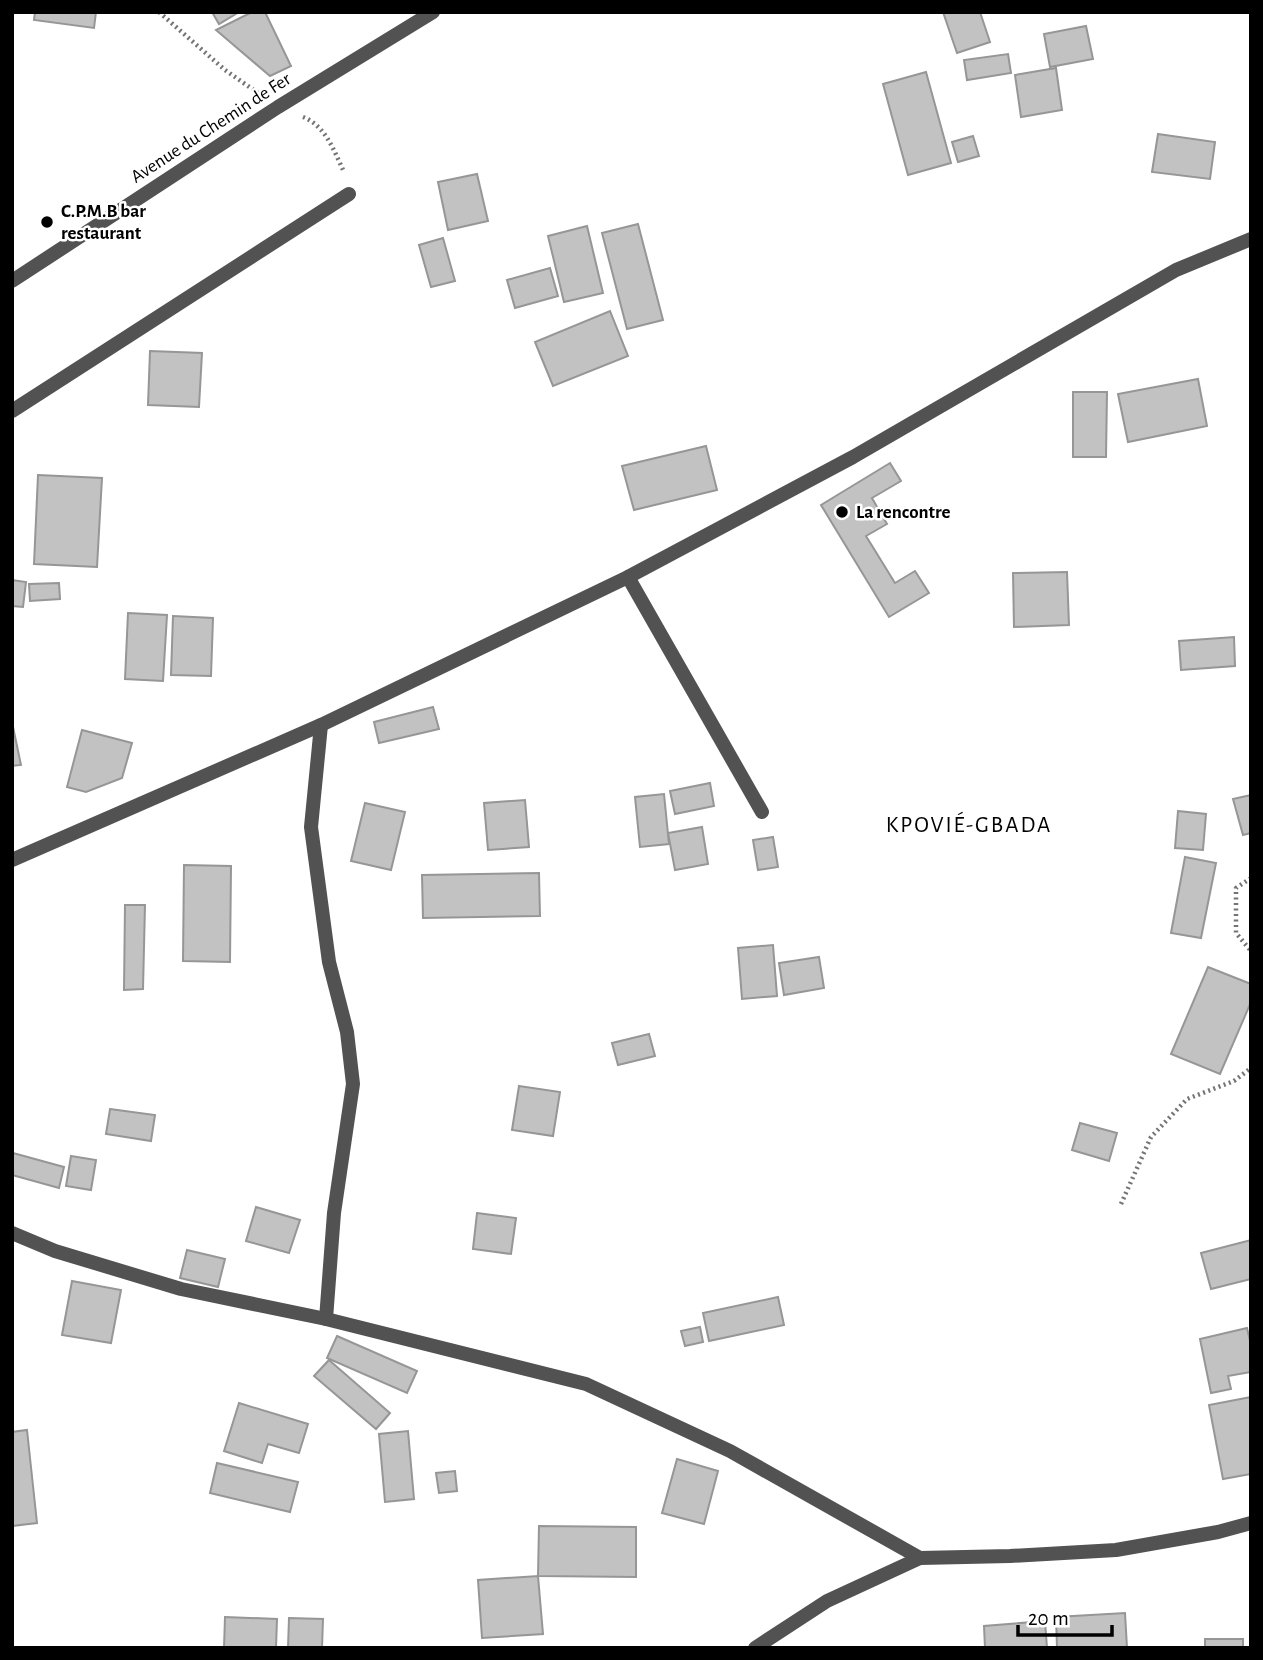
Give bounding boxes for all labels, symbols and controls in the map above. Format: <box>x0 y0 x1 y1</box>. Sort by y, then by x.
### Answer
street label: Avenue du Chemin de Fer <box>128 69 294 187</box>
place label: C.P.M.B bar restaurant <box>61 202 146 243</box>
marker: C.P.M.B bar restaurant <box>39 214 55 230</box>
place label: La rencontre <box>856 503 951 522</box>
marker: La rencontre <box>834 504 850 520</box>
district label: KPOVIÉ-GBADA <box>886 811 1052 837</box>
scale bar <box>1018 1594 1112 1638</box>
text: 20 m <box>1028 1608 1069 1629</box>

